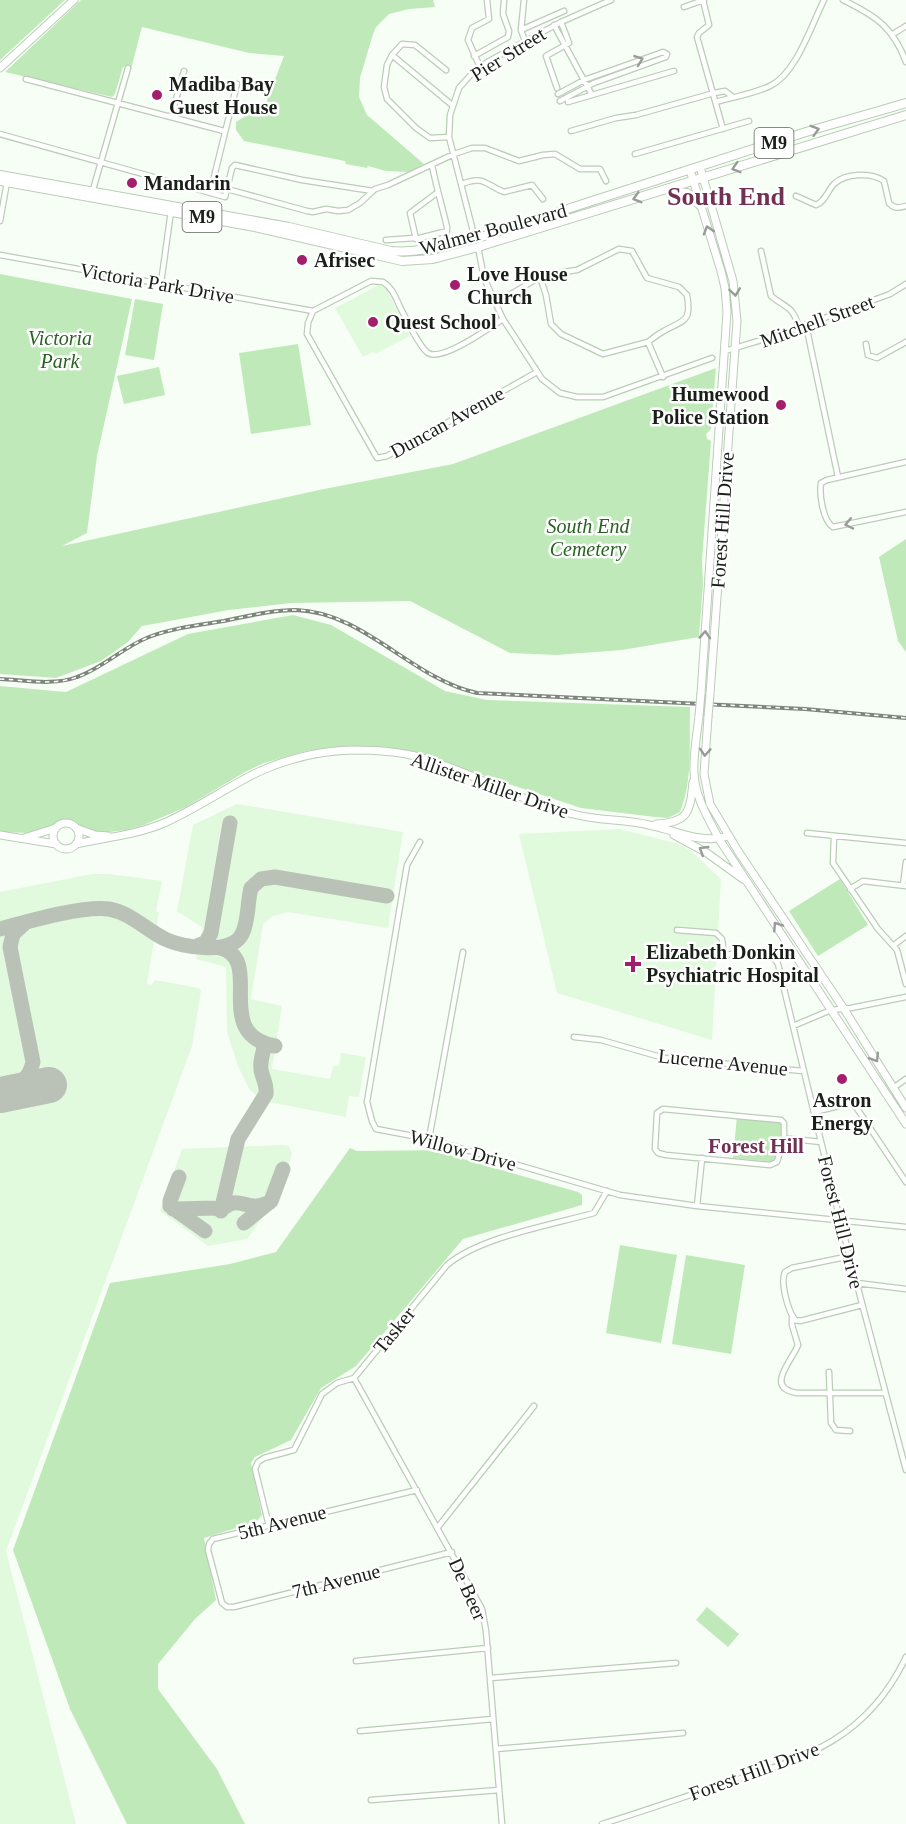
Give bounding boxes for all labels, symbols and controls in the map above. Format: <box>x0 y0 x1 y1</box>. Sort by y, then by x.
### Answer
street label: Pier Street <box>467 22 550 86</box>
one-way arrow <box>633 55 644 68</box>
place label: Madiba Bay Guest House <box>169 73 277 118</box>
marker: Madiba Bay Guest House <box>150 88 164 102</box>
one-way arrow <box>810 124 820 137</box>
road number: M9 <box>754 128 794 158</box>
one-way arrow <box>731 161 742 173</box>
place label: Mandarin <box>144 172 231 194</box>
marker: Mandarin <box>125 176 139 190</box>
district label: South End <box>667 182 785 211</box>
one-way arrow <box>633 190 643 203</box>
street label: Walmer Boulevard <box>417 199 569 259</box>
road number: M9 <box>182 202 222 232</box>
one-way arrow <box>703 225 715 236</box>
place label: Afrisec <box>314 249 375 271</box>
marker: Afrisec <box>295 253 309 267</box>
street label: Victoria Park Drive <box>78 259 236 307</box>
place label: Love House Church <box>467 263 568 308</box>
marker: Love House Church <box>448 278 462 292</box>
one-way arrow <box>728 287 741 297</box>
street label: Mitchell Street <box>757 290 877 352</box>
place label: Quest School <box>385 311 497 333</box>
marker: Quest School <box>366 315 380 329</box>
park label: Victoria Park <box>28 327 92 372</box>
street label: Duncan Avenue <box>386 382 508 462</box>
place label: Humewood Police Station <box>652 383 769 428</box>
marker: Humewood Police Station <box>774 398 788 412</box>
street label: Forest Hill Drive <box>706 451 738 589</box>
park label: South End Cemetery <box>547 515 630 561</box>
one-way arrow <box>844 517 854 530</box>
one-way arrow <box>698 630 711 639</box>
one-way arrow <box>699 747 712 756</box>
street label: Allister Miller Drive <box>408 748 572 822</box>
one-way arrow <box>699 846 709 858</box>
one-way arrow <box>772 922 784 932</box>
place label: Elizabeth Donkin Psychiatric Hospital <box>646 941 819 987</box>
marker: Elizabeth Donkin Psychiatric Hospital <box>624 955 642 973</box>
street label: Lucerne Avenue <box>657 1044 789 1080</box>
one-way arrow <box>867 1052 879 1062</box>
marker: Astron Energy <box>835 1072 849 1086</box>
place label: Astron Energy <box>811 1089 873 1135</box>
street label: Willow Drive <box>407 1125 519 1175</box>
district label: Forest Hill <box>708 1134 804 1158</box>
street label: Forest Hill Drive <box>814 1153 868 1291</box>
street label: Tasker <box>369 1302 419 1358</box>
street label: 5th Avenue <box>236 1500 329 1544</box>
street label: De Beer <box>445 1554 492 1624</box>
street label: 7th Avenue <box>290 1559 383 1603</box>
street label: Forest Hill Drive <box>686 1737 822 1805</box>

